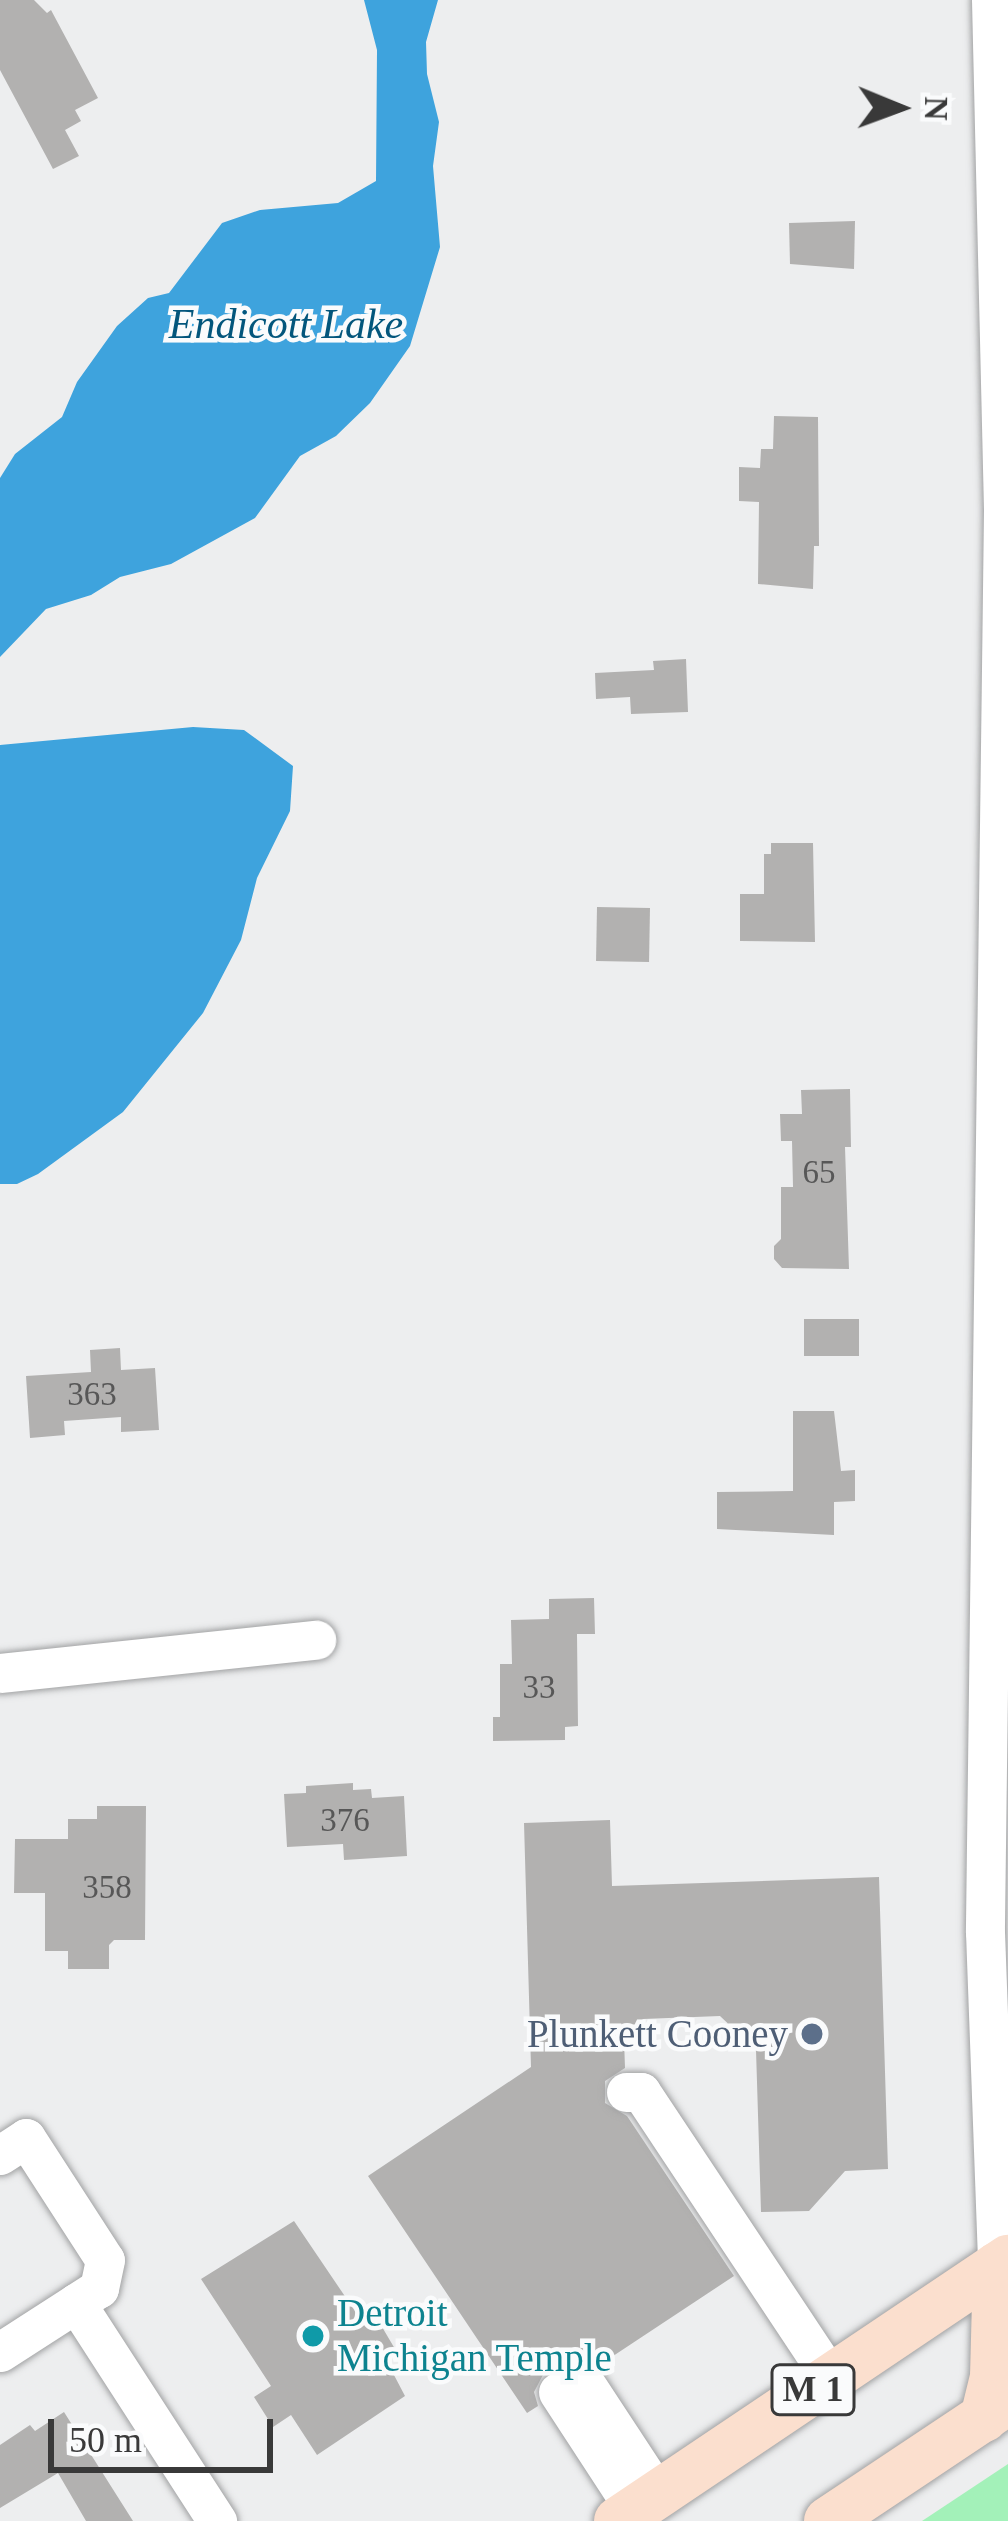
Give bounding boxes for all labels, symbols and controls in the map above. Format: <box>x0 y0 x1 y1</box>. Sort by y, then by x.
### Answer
north arrow <box>840 48 960 168</box>
text: N <box>918 96 954 121</box>
water label: Endicott Lake <box>169 299 403 349</box>
house number: 65 <box>802 1153 836 1193</box>
house number: 363 <box>67 1375 117 1415</box>
house number: 33 <box>522 1668 556 1708</box>
house number: 376 <box>320 1801 370 1841</box>
house number: 358 <box>82 1868 132 1908</box>
place label: Plunkett Cooney <box>527 2011 788 2057</box>
marker: Plunkett Cooney <box>799 2021 825 2047</box>
place label: Detroit Michigan Temple <box>337 2291 613 2382</box>
marker: Detroit Michigan Temple <box>300 2323 326 2349</box>
road number: M 1 <box>768 2360 858 2420</box>
scale bar <box>54 2395 279 2469</box>
text: 50 m <box>69 2420 142 2460</box>

